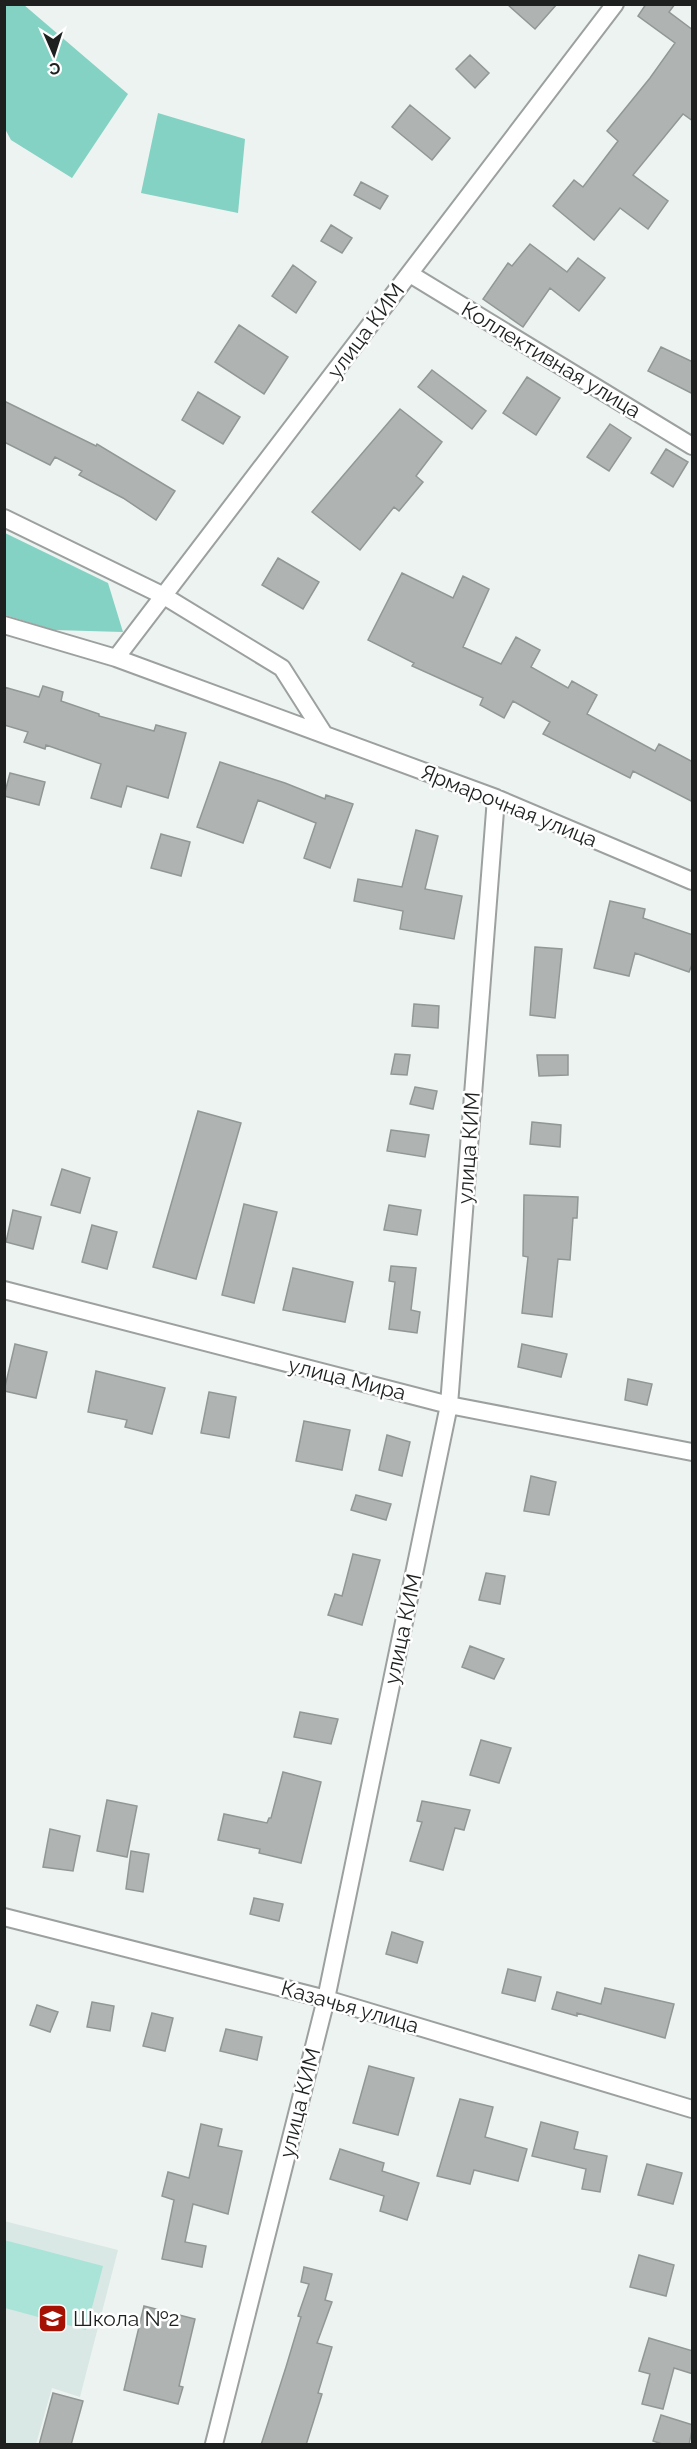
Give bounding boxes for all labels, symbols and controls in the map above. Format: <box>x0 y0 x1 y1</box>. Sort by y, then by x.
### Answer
north arrow <box>24 24 84 84</box>
text: С <box>49 59 61 78</box>
street label: улица КИМ <box>322 278 409 383</box>
street label: Коллективная улица <box>457 296 645 423</box>
street label: Ярмарочная улица <box>418 759 601 852</box>
street label: улица КИМ <box>452 1091 485 1205</box>
street label: улица Мира <box>286 1352 408 1405</box>
street label: улица КИМ <box>379 1571 426 1687</box>
street label: Казачья улица <box>278 1975 422 2038</box>
street label: улица КИМ <box>274 2045 325 2160</box>
school or university icon: Школа №2 <box>36 2303 68 2335</box>
place label: Школа №2 <box>73 2306 179 2331</box>

